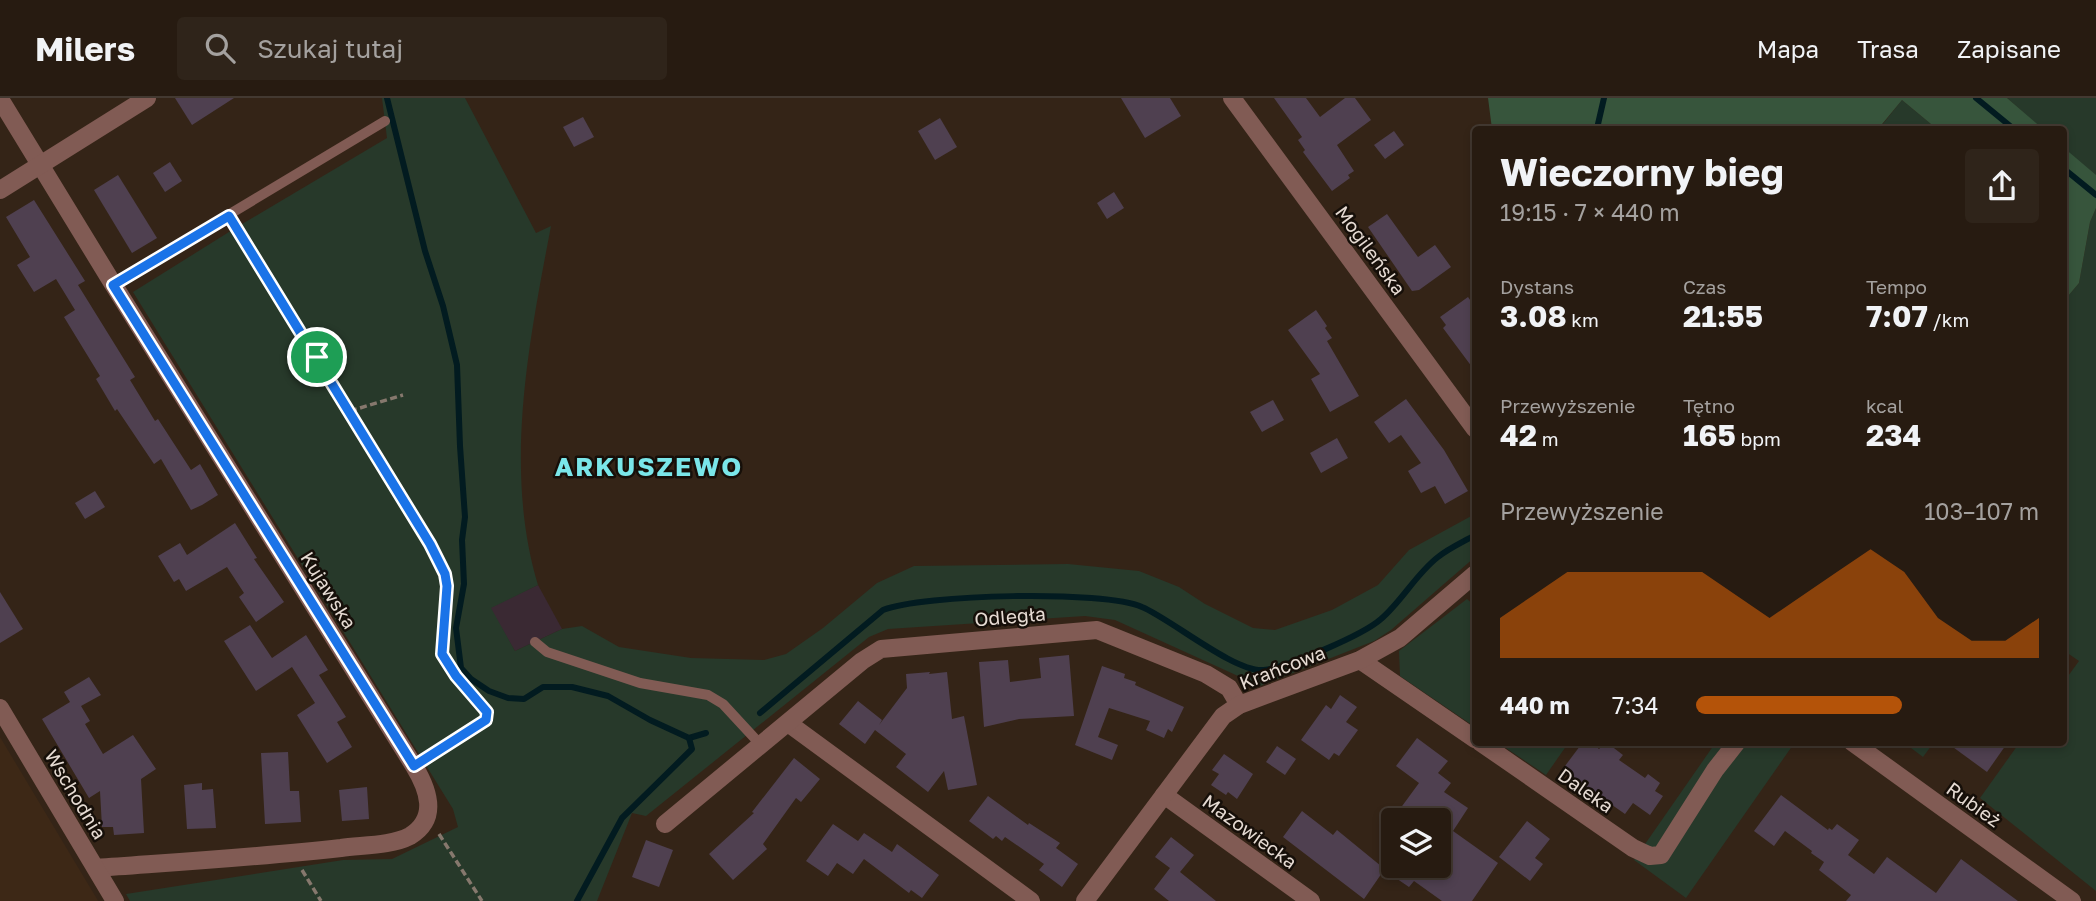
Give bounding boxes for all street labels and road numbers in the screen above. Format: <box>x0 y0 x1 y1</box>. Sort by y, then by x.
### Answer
street label: Mogileńska <box>1331 201 1411 299</box>
street label: Kujawska <box>296 547 362 633</box>
street label: Odległa <box>973 601 1047 631</box>
street label: Krańcowa <box>1236 640 1328 694</box>
street label: Wschodnia <box>40 745 112 843</box>
street label: Daleka <box>1554 763 1618 817</box>
street label: Rubież <box>1942 777 2006 831</box>
street label: Mazowiecka <box>1198 789 1302 873</box>

